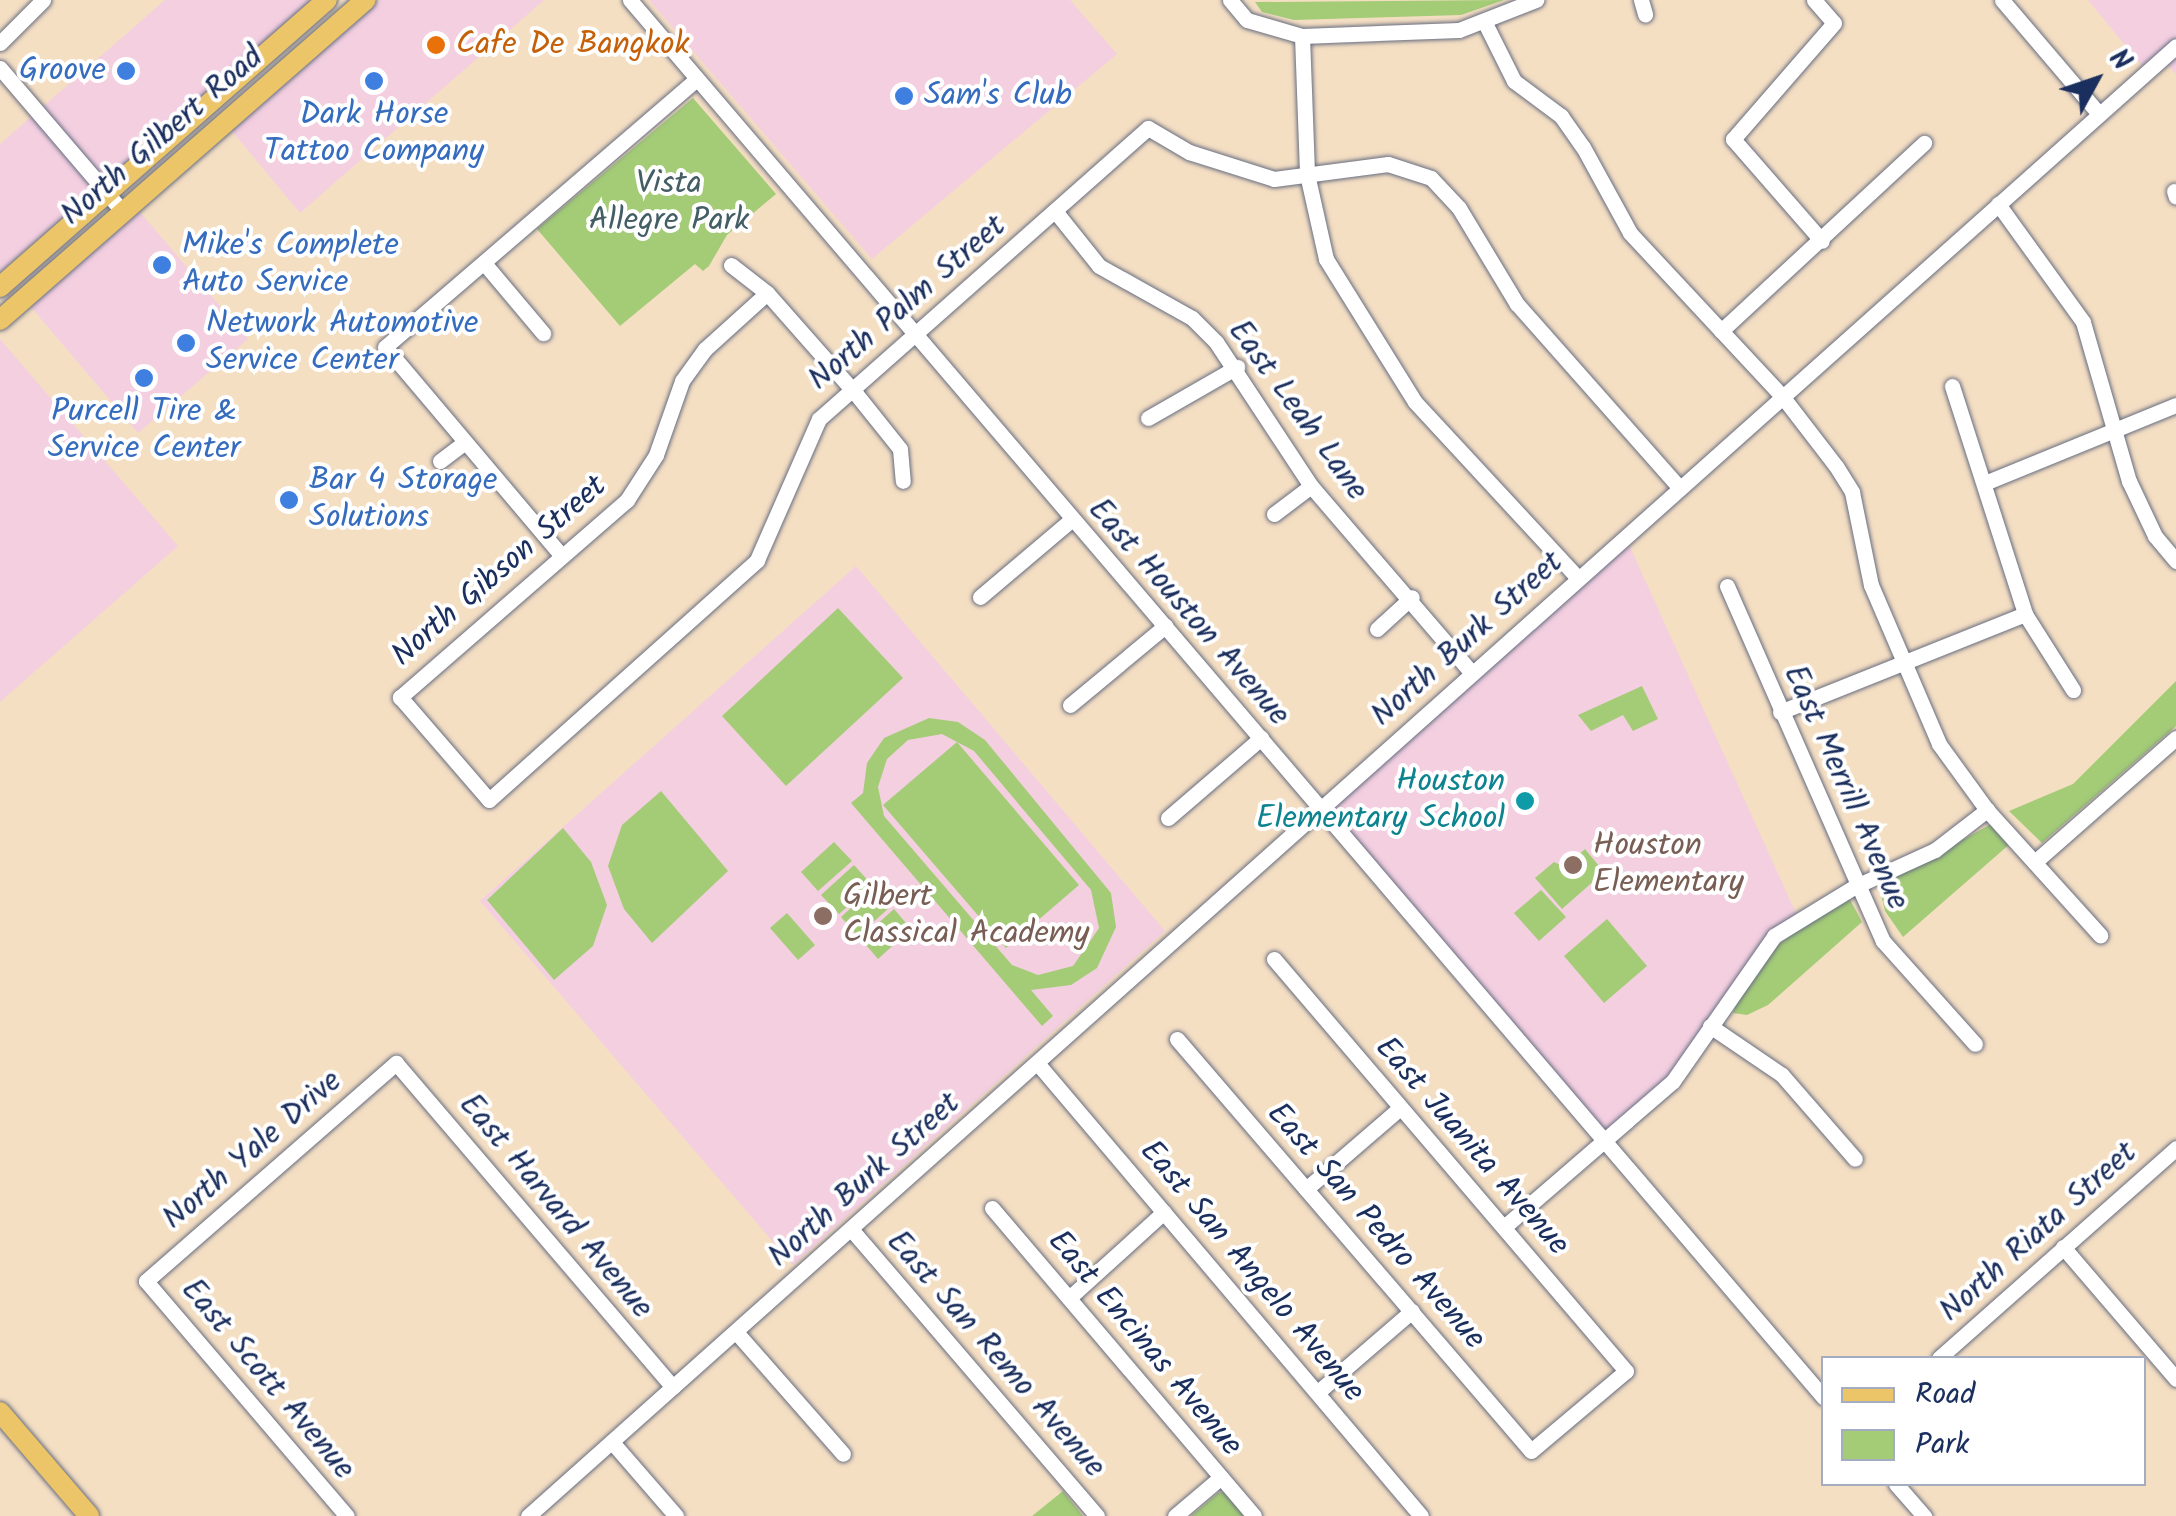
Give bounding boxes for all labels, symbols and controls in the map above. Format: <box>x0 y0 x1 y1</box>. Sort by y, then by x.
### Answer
place label: Cafe De Bangkok <box>456 26 689 64</box>
north arrow <box>2046 30 2146 130</box>
marker: Cafe De Bangkok <box>425 34 447 56</box>
street label: North Gilbert Road <box>54 39 272 235</box>
text: N <box>2096 39 2142 82</box>
place label: Groove <box>19 52 106 90</box>
marker: Groove <box>115 60 137 82</box>
marker: Dark Horse Tattoo Company <box>363 70 385 92</box>
place label: Sam's Club <box>924 77 1072 115</box>
marker: Sam's Club <box>893 85 915 107</box>
place label: Dark Horse Tattoo Company <box>264 97 484 172</box>
park label: Vista Allegre Park <box>589 166 749 241</box>
street label: North Palm Street <box>802 208 1014 400</box>
place label: Mike's Complete Auto Service <box>182 228 399 303</box>
marker: Mike's Complete Auto Service <box>151 254 173 276</box>
place label: Network Automotive Service Center <box>206 306 479 381</box>
street label: East Leah Lane <box>1219 313 1375 509</box>
marker: Network Automotive Service Center <box>175 332 197 354</box>
marker: Purcell Tire & Service Center <box>133 367 155 389</box>
place label: Purcell Tire & Service Center <box>48 394 240 469</box>
place label: Bar 4 Storage Solutions <box>309 463 497 538</box>
street label: North Gibson Street <box>385 468 615 676</box>
marker: Bar 4 Storage Solutions <box>278 489 300 511</box>
street label: East Houston Avenue <box>1079 492 1297 734</box>
street label: North Burk Street <box>1364 544 1572 736</box>
street label: East Merrill Avenue <box>1774 660 1916 916</box>
place label: Houston Elementary School <box>1256 764 1505 839</box>
marker: Houston Elementary School <box>1514 790 1536 812</box>
place label: Houston Elementary <box>1593 828 1744 903</box>
marker: Houston Elementary <box>1562 854 1584 876</box>
place label: Gilbert Classical Academy <box>843 879 1089 954</box>
marker: Gilbert Classical Academy <box>812 905 834 927</box>
street label: East Juanita Avenue <box>1366 1030 1576 1264</box>
street label: North Yale Drive <box>156 1063 350 1239</box>
street label: North Burk Street <box>761 1085 969 1277</box>
street label: East Harvard Avenue <box>450 1087 660 1327</box>
street label: East San Pedro Avenue <box>1257 1096 1493 1358</box>
street label: East San Angelo Avenue <box>1130 1133 1372 1411</box>
street label: North Riata Street <box>1933 1134 2145 1332</box>
street label: East Encinas Avenue <box>1038 1223 1250 1465</box>
street label: East San Remo Avenue <box>877 1224 1113 1486</box>
street label: East Scott Avenue <box>172 1272 362 1488</box>
legend <box>1821 1356 2146 1486</box>
text: Road <box>1915 1371 1975 1419</box>
text: Park <box>1915 1421 1969 1469</box>

